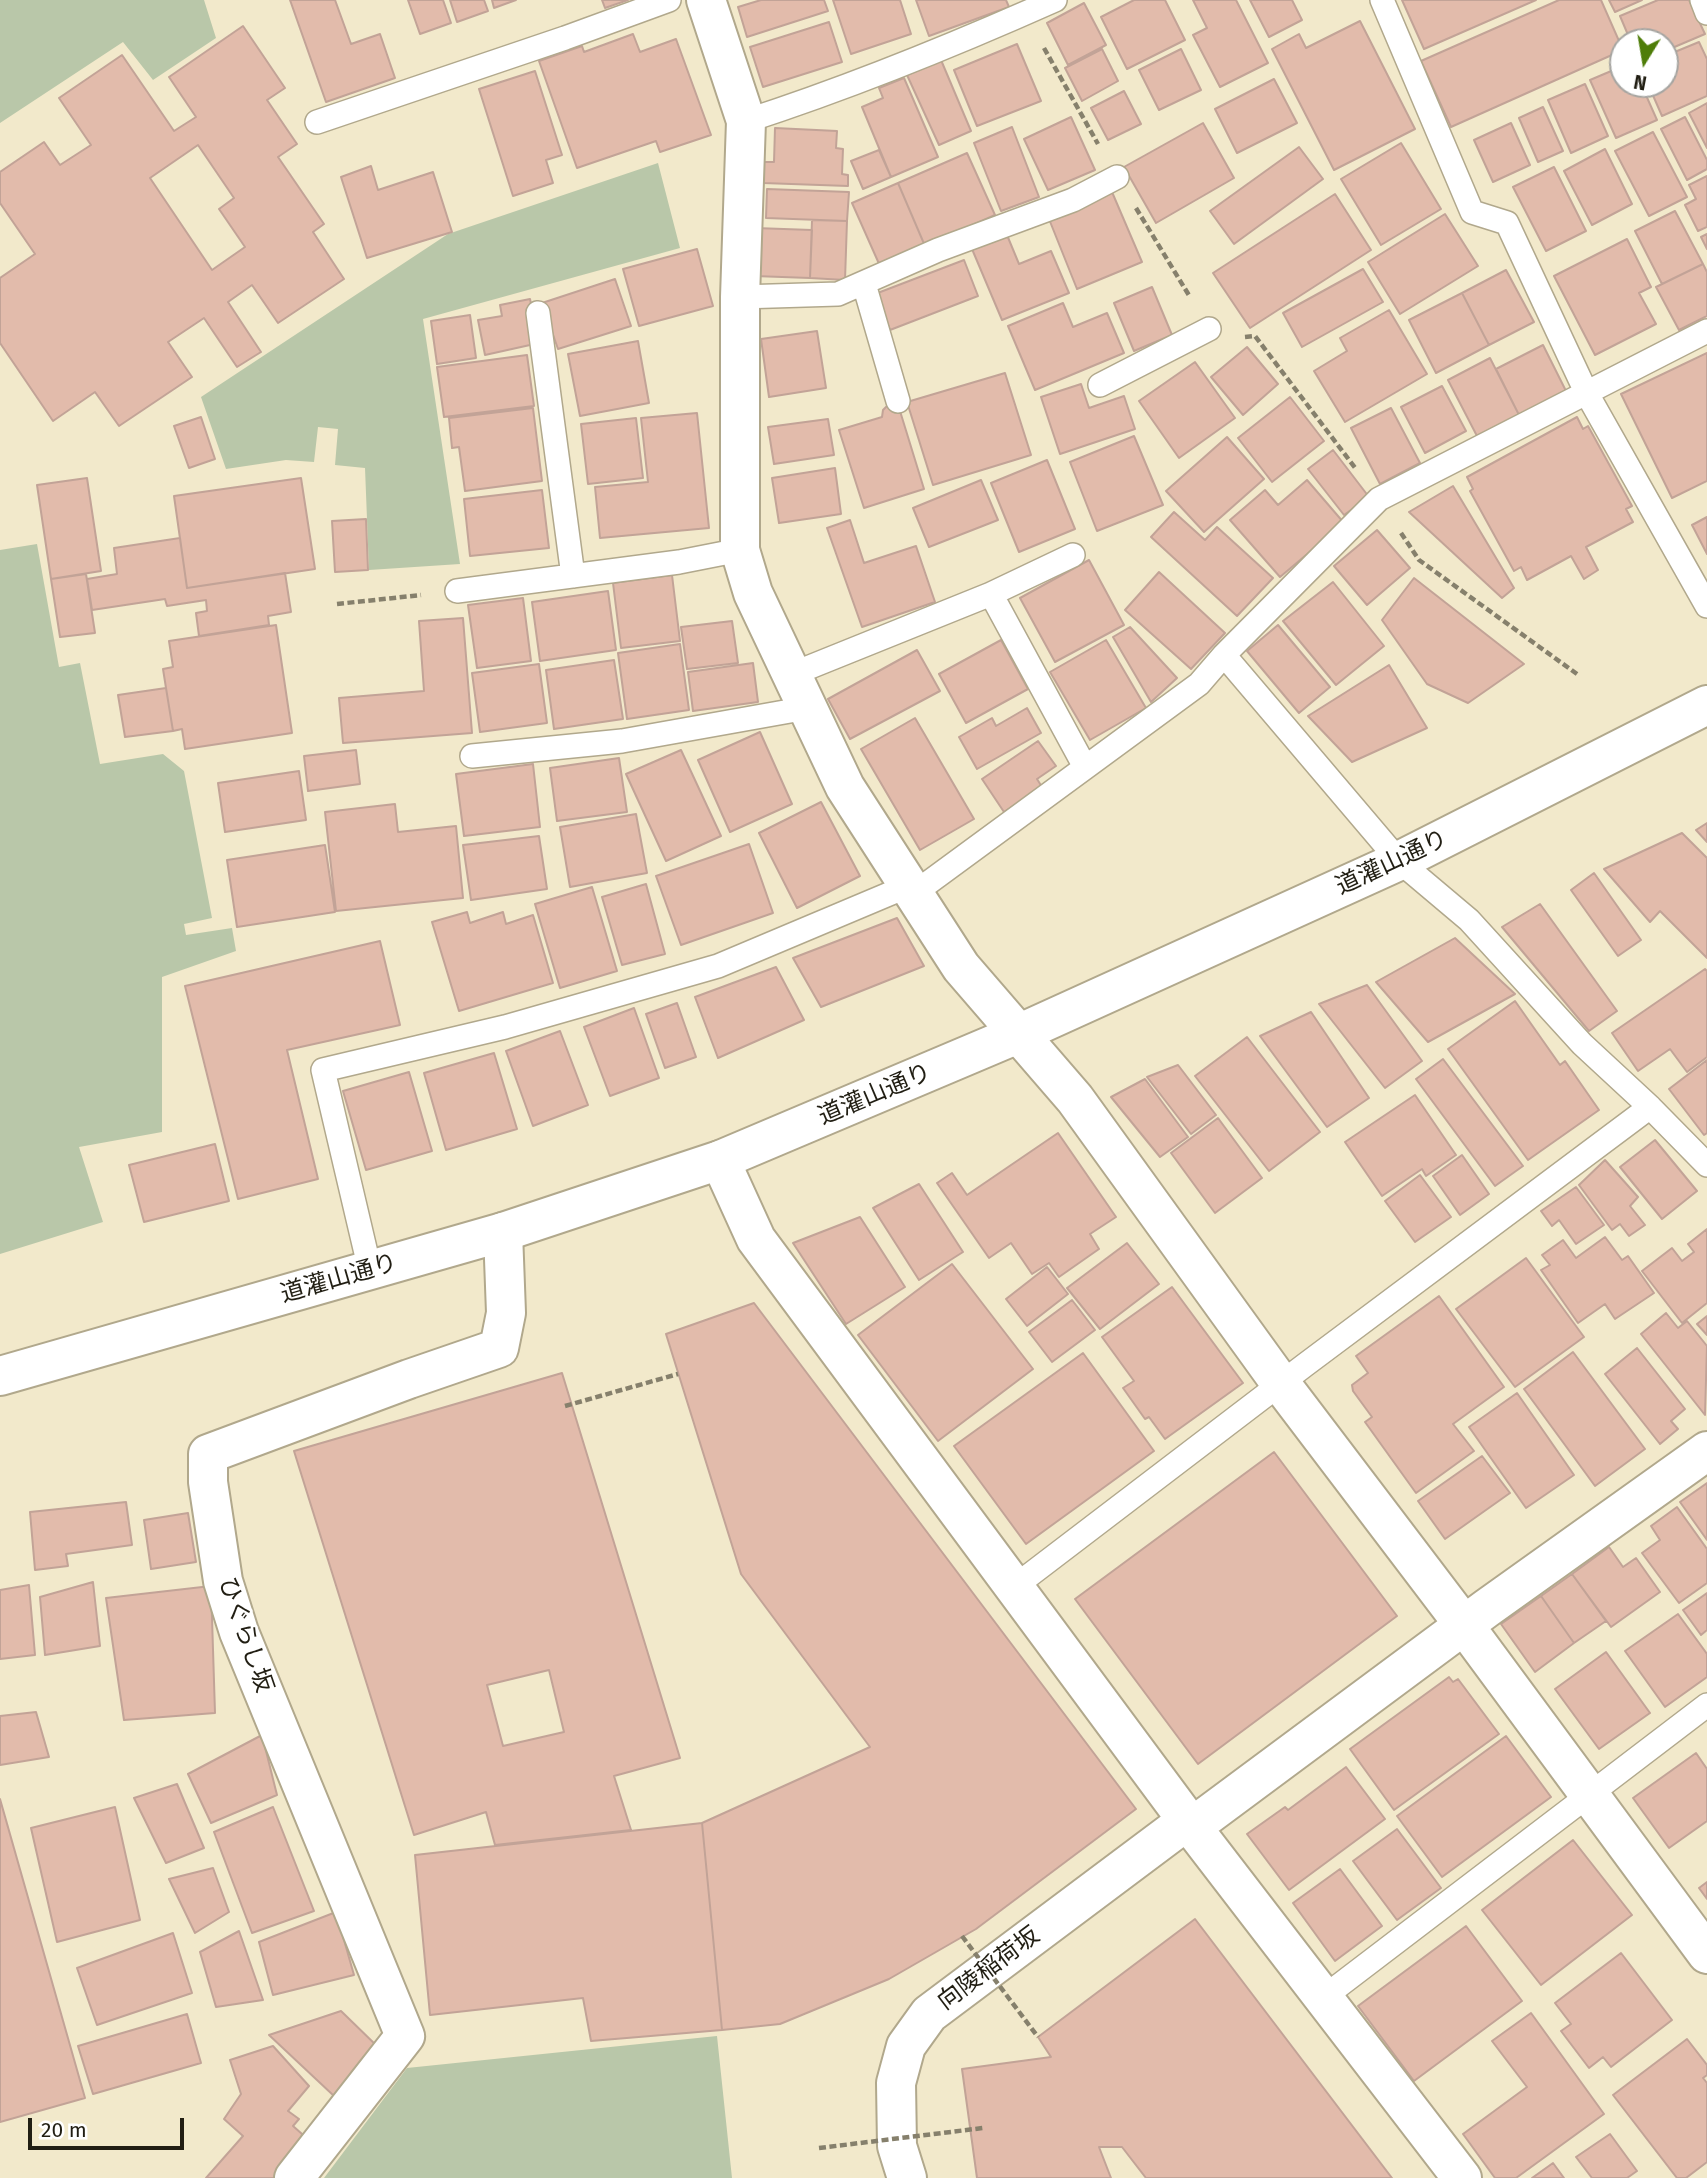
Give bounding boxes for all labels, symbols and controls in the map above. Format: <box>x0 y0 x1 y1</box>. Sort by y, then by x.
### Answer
north arrow <box>1609 28 1679 98</box>
text: N <box>1632 70 1649 95</box>
street label: 道灌山通り <box>1332 825 1452 901</box>
street label: 道灌山通り <box>814 1058 936 1132</box>
street label: 道灌山通り <box>277 1249 401 1309</box>
street label: ひぐらし坂 <box>212 1574 278 1696</box>
street label: 向陵稲荷坂 <box>932 1921 1046 2017</box>
scale bar <box>32 2104 187 2148</box>
text: 20 m <box>41 2117 87 2143</box>

